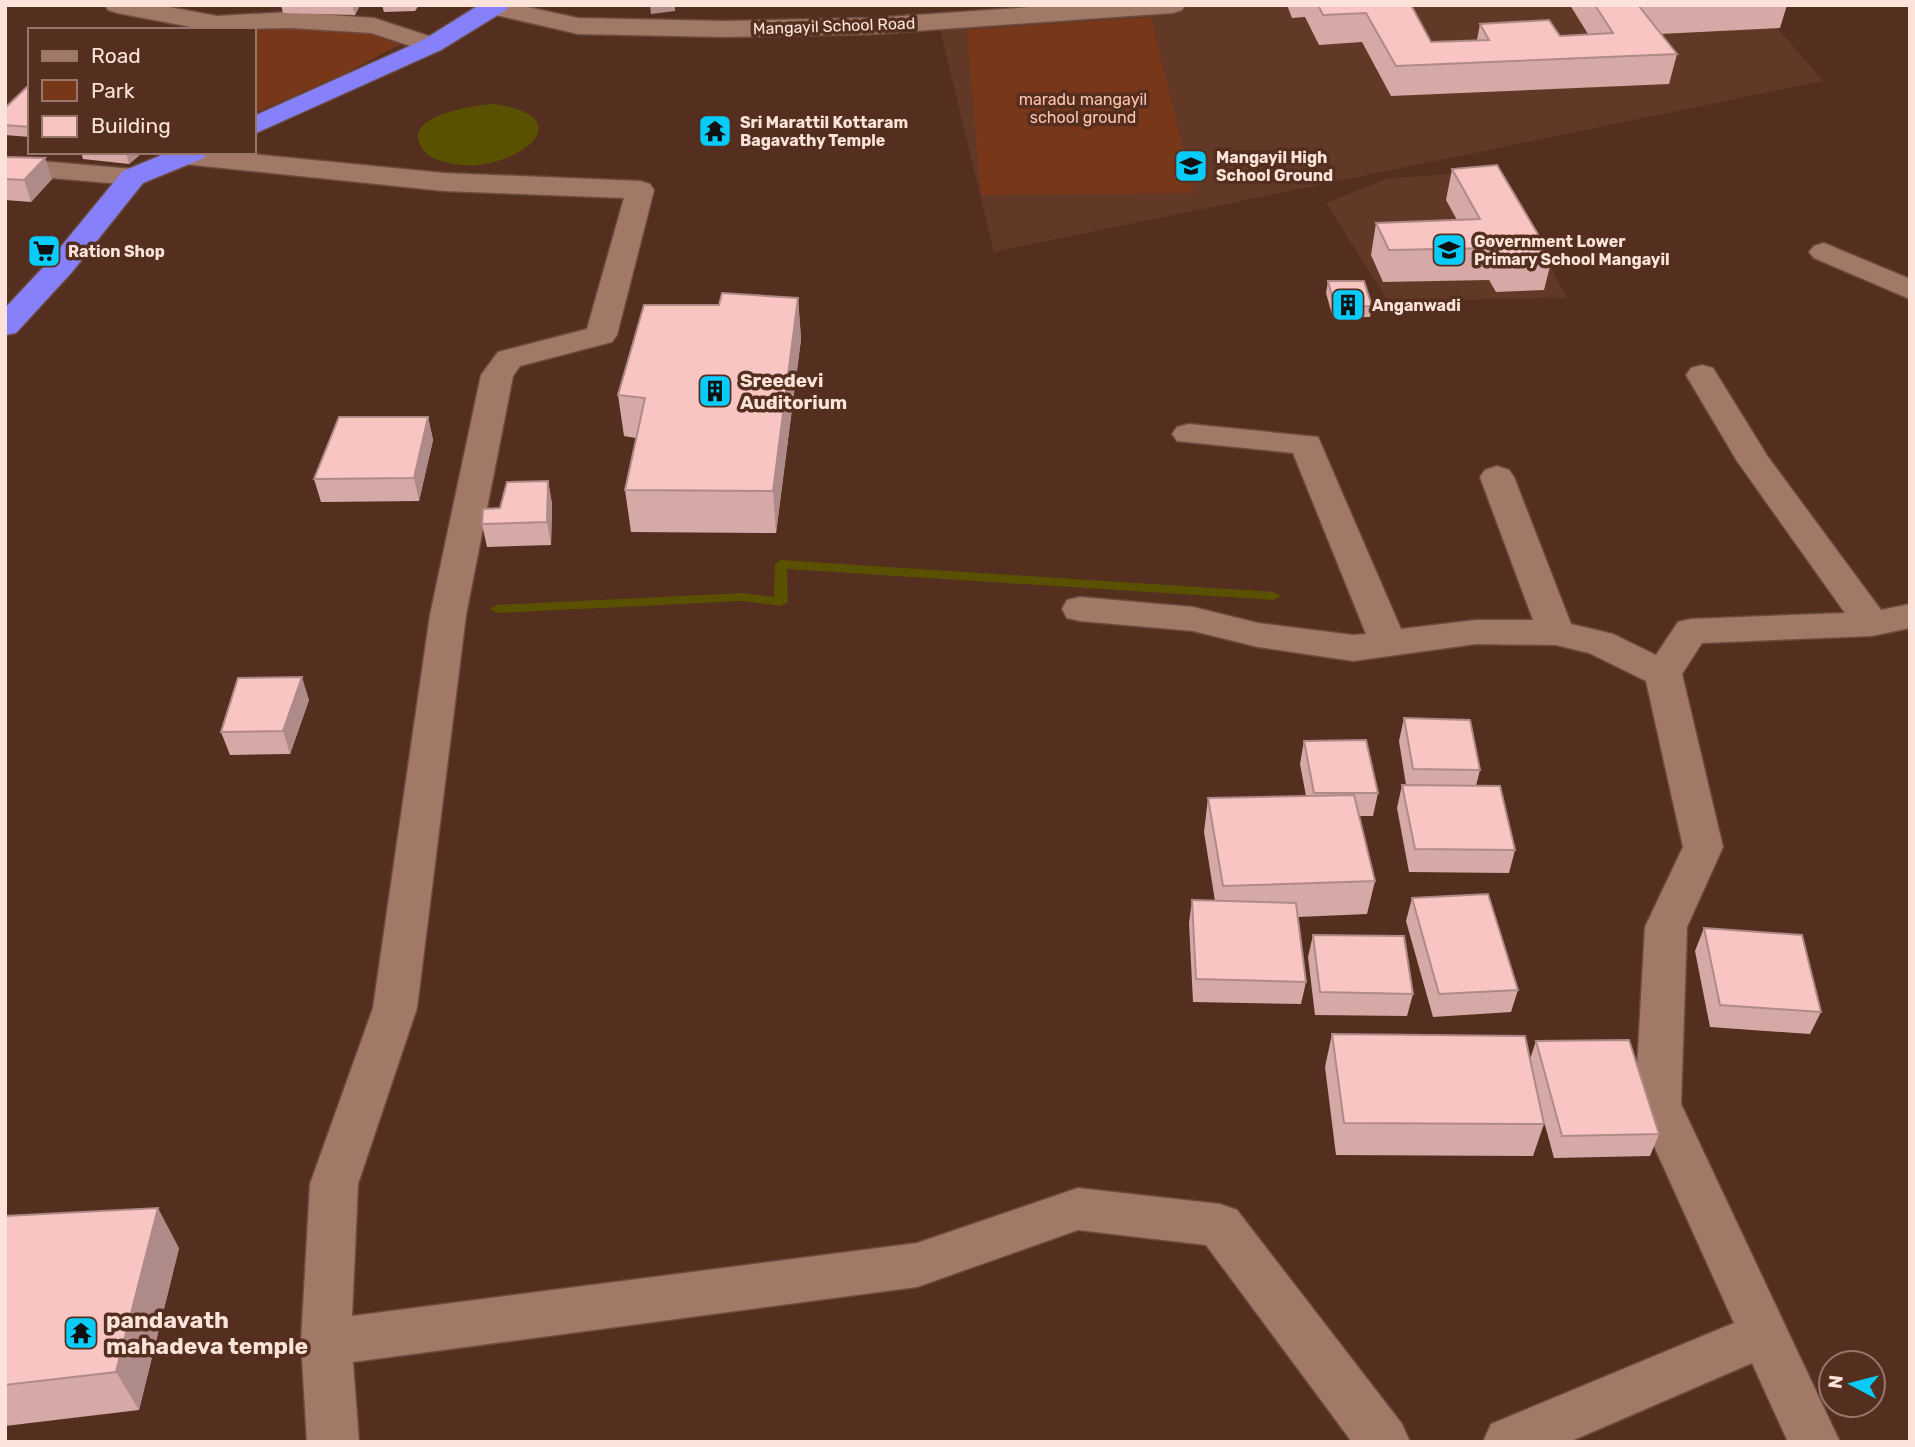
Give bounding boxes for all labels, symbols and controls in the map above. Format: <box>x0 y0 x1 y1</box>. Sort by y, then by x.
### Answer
street label: Mangayil School Road <box>752 14 916 38</box>
legend <box>28 28 256 154</box>
text: Road <box>91 43 141 68</box>
text: Park <box>91 78 135 103</box>
park label: maradu mangayil school ground <box>1019 90 1147 127</box>
temple icon: Sri Marattil Kottaram Bagavathy Temple <box>696 112 734 150</box>
text: Building <box>91 113 171 138</box>
place label: Sri Marattil Kottaram Bagavathy Temple <box>740 113 908 150</box>
school or university icon: Mangayil High School Ground <box>1172 147 1210 185</box>
place label: Mangayil High School Ground <box>1216 148 1333 185</box>
school or university icon: Government Lower Primary School Mangayil <box>1430 231 1468 269</box>
supermarket icon: Ration Shop <box>25 232 63 270</box>
place label: Government Lower Primary School Mangayil <box>1474 232 1670 269</box>
place label: Ration Shop <box>68 242 165 261</box>
building icon: Anganwadi <box>1329 286 1367 324</box>
place label: Anganwadi <box>1372 296 1461 315</box>
place label: Sreedevi Auditorium <box>740 369 847 414</box>
building icon: Sreedevi Auditorium <box>696 372 734 410</box>
place label: pandavath mahadeva temple <box>106 1306 308 1360</box>
temple icon: pandavath mahadeva temple <box>62 1314 100 1352</box>
north arrow <box>1817 1349 1887 1419</box>
text: N <box>1823 1374 1848 1390</box>

